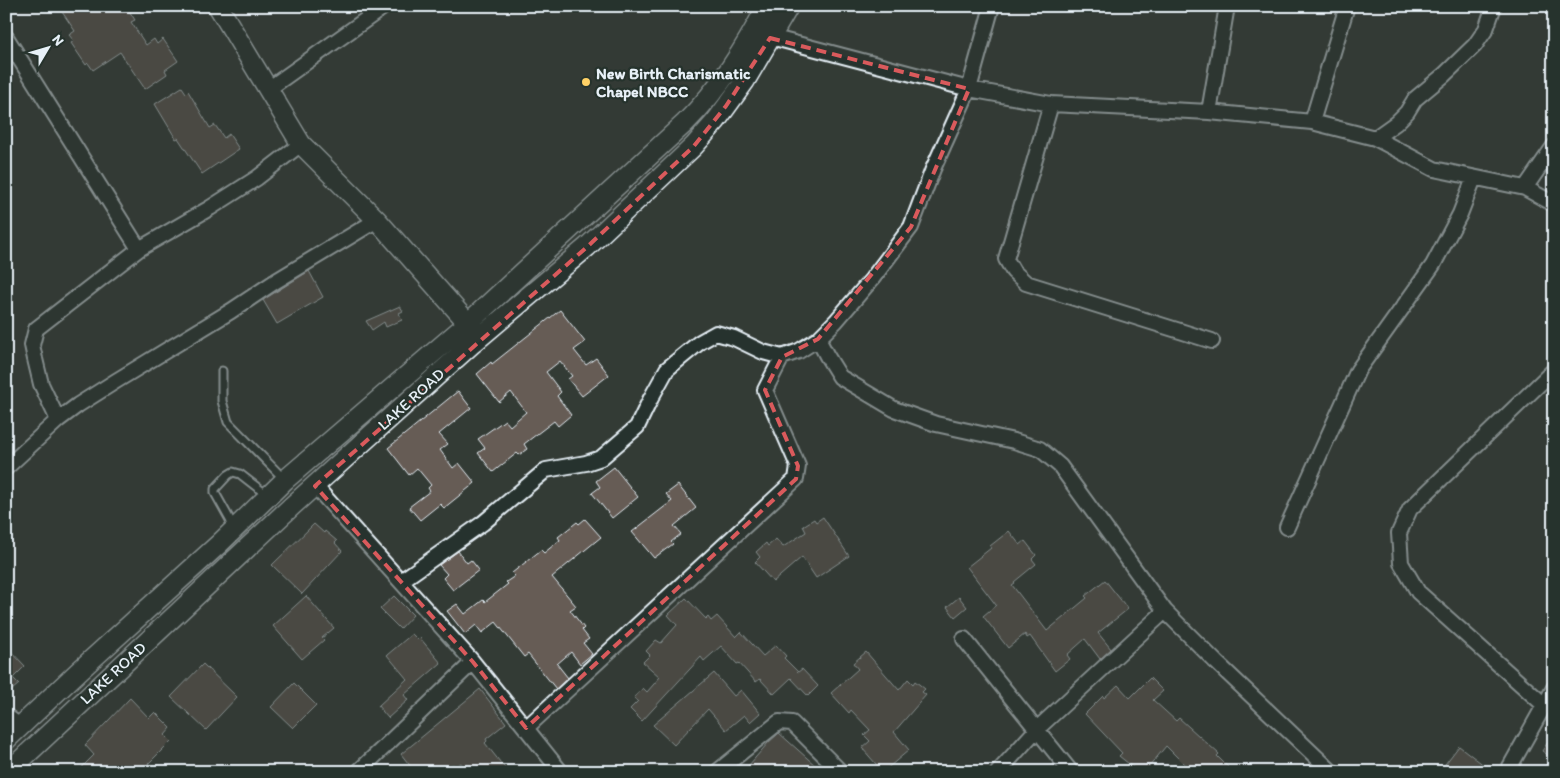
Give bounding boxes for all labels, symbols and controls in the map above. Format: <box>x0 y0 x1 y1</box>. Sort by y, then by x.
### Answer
north arrow <box>22 22 72 72</box>
text: N <box>48 31 67 49</box>
place label: New Birth Charismatic Chapel NBCC <box>596 64 751 102</box>
marker: New Birth Charismatic Chapel NBCC <box>580 76 592 88</box>
street label: LAKE ROAD <box>374 364 449 434</box>
street label: LAKE ROAD <box>76 637 150 708</box>

